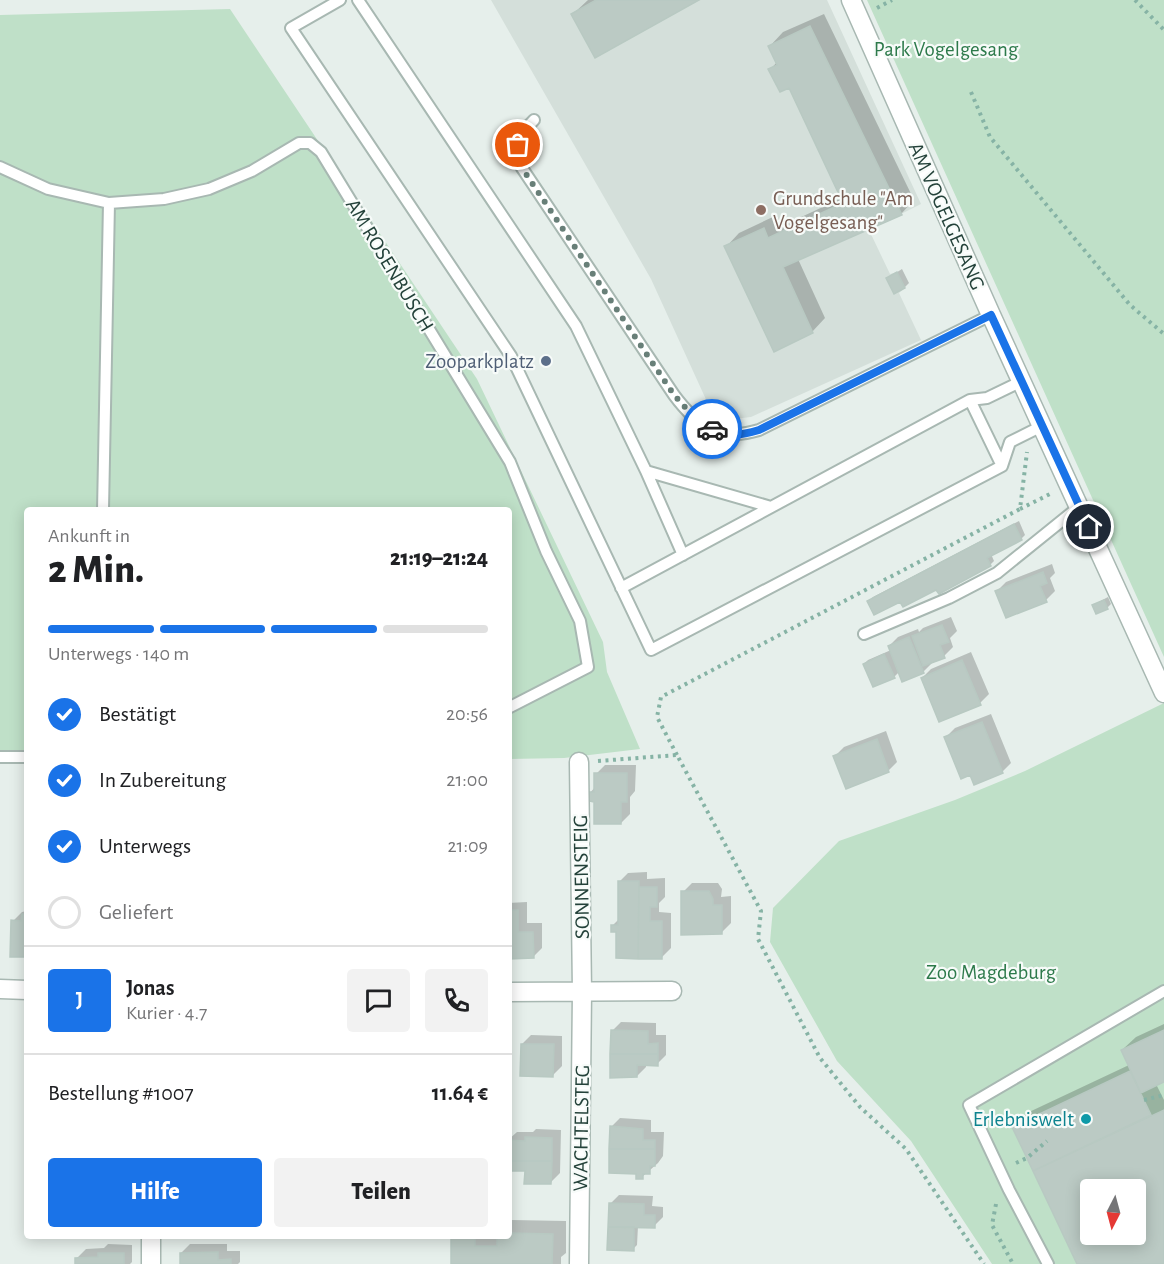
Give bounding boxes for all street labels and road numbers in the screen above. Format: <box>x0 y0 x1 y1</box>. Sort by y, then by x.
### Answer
street label: AM VOGELGESANG <box>905 139 988 293</box>
street label: AM ROSENBUSCH <box>342 195 437 335</box>
street label: SONNENSTEIG <box>570 815 593 939</box>
street label: WACHTELSTEG <box>570 1065 593 1191</box>

